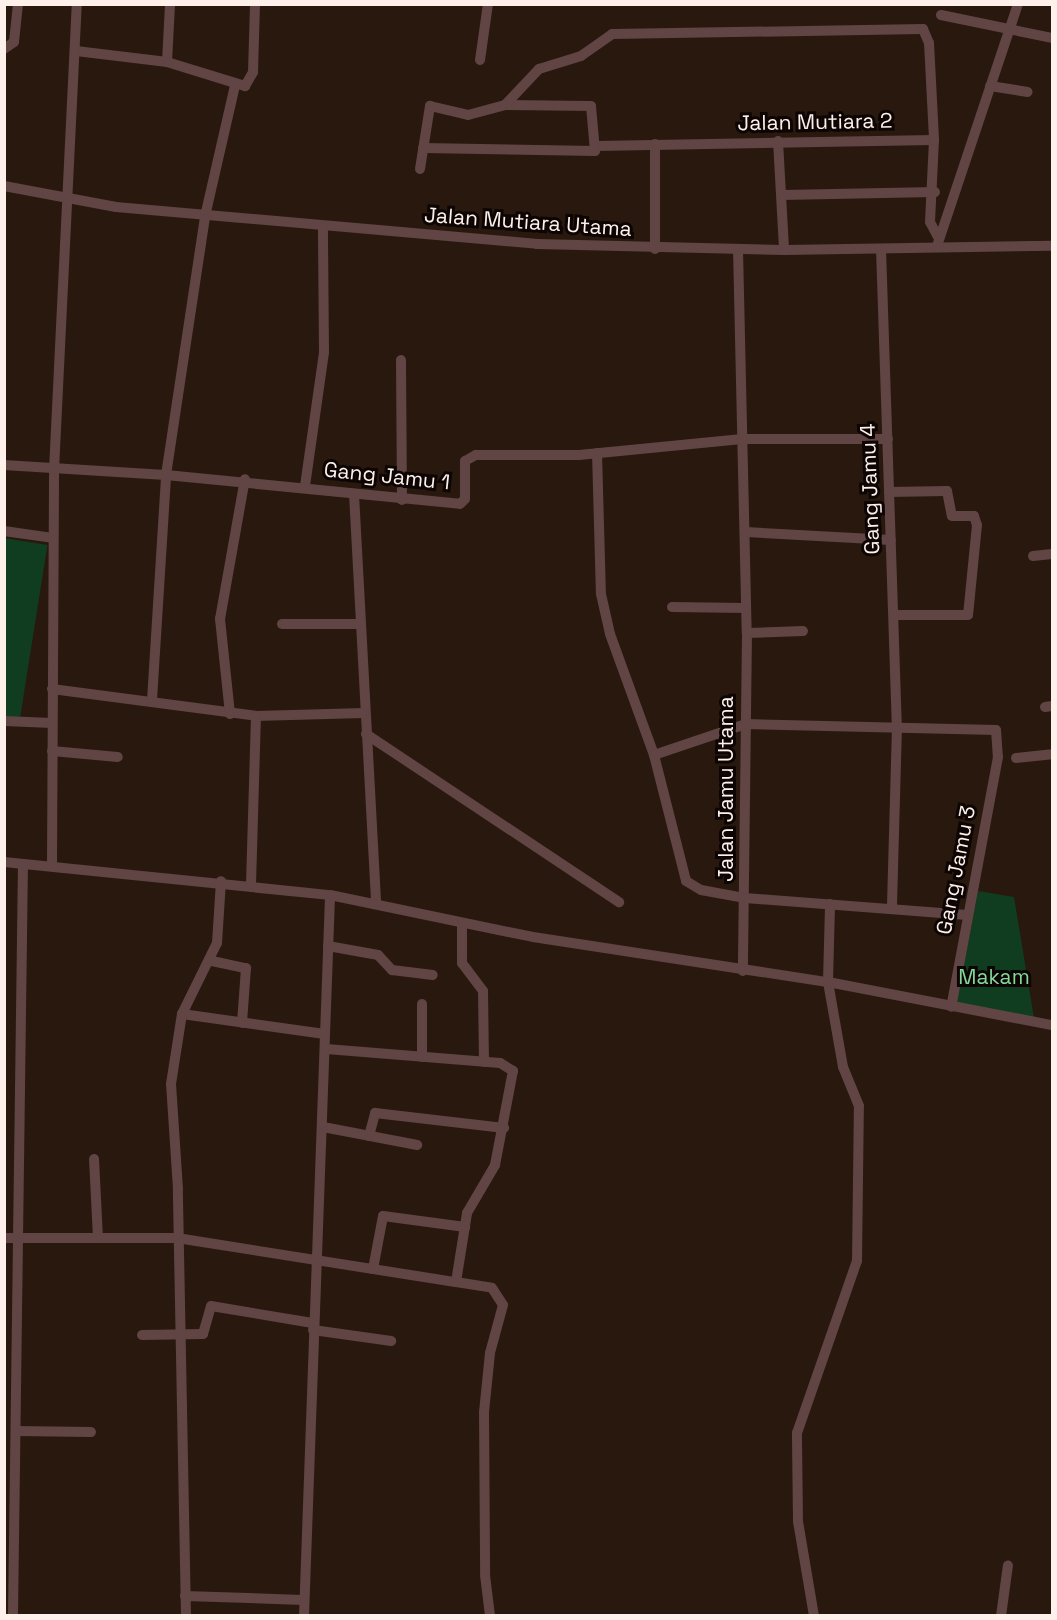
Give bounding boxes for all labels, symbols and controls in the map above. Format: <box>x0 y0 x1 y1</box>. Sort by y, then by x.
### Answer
street label: Jalan Mutiara 2 <box>737 108 893 136</box>
street label: Jalan Mutiara Utama <box>423 202 633 242</box>
street label: Gang Jamu 4 <box>855 423 885 555</box>
street label: Gang Jamu 1 <box>323 457 451 495</box>
street label: Jalan Jamu Utama <box>713 696 739 882</box>
street label: Gang Jamu 3 <box>931 804 981 936</box>
park label: Makam <box>958 964 1030 990</box>

